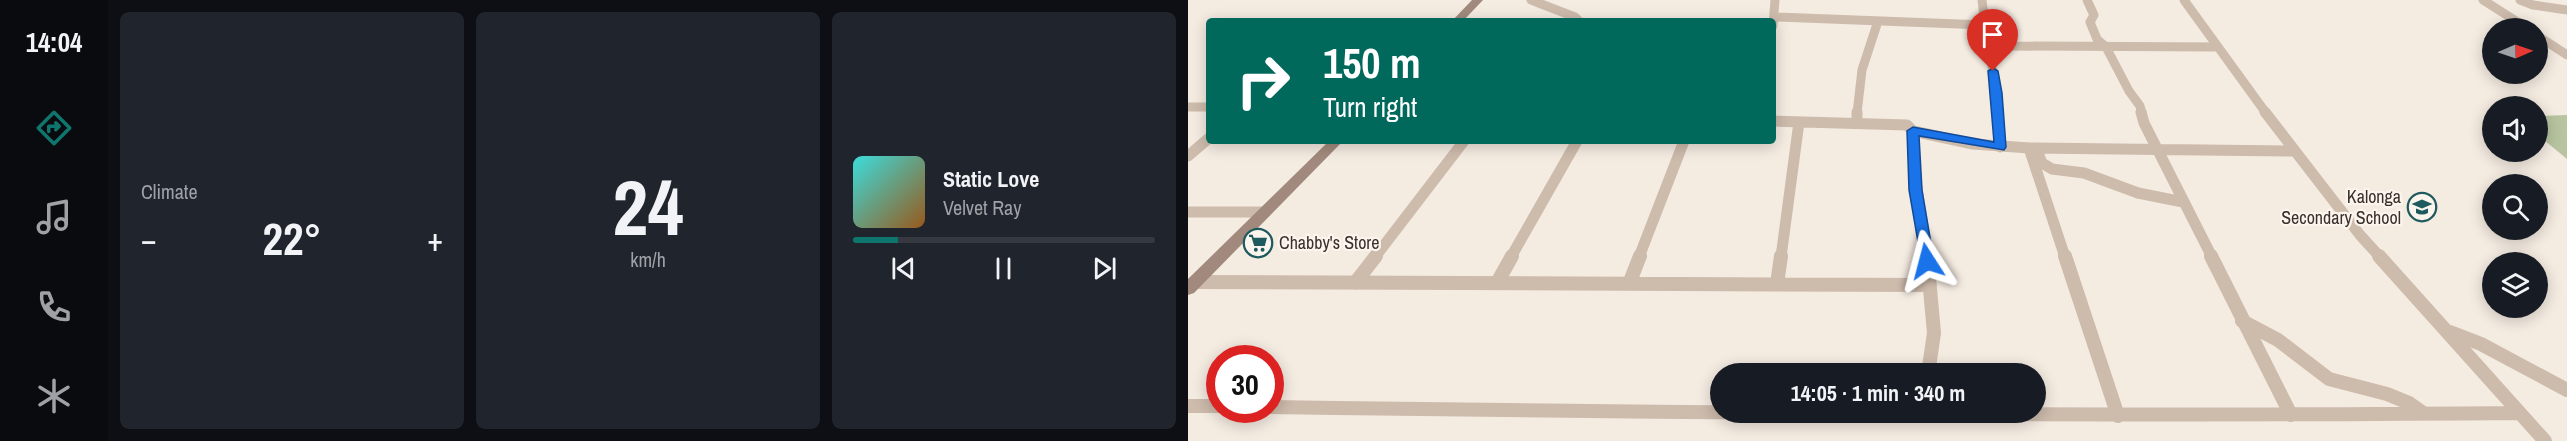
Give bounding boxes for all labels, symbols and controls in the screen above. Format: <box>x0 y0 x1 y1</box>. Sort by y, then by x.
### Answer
pin <box>1967 9 2018 71</box>
icon: arrive <box>1976 18 2009 51</box>
north arrow <box>2482 18 2548 84</box>
map controls <box>2482 18 2548 318</box>
text: 14:04 <box>26 24 82 60</box>
text: 150 m <box>1323 35 1421 91</box>
icon: right <box>1224 42 1302 120</box>
text: Turn right <box>1323 89 1417 125</box>
button: sound <box>2482 96 2548 162</box>
icon: directions <box>33 107 75 149</box>
text: 24 <box>612 154 684 259</box>
text: Static Love <box>943 164 1039 194</box>
button: search <box>2482 174 2548 240</box>
text: Climate <box>141 178 198 205</box>
place label: Kalonga Secondary School <box>2281 184 2401 230</box>
school or university icon: Kalonga Secondary School <box>2406 191 2438 223</box>
text: Velvet Ray <box>943 194 1021 221</box>
icon: music <box>33 196 75 238</box>
text: 22° <box>262 208 322 269</box>
text: − <box>141 217 157 261</box>
text: + <box>427 217 443 261</box>
supermarket icon: Chabby's Store <box>1242 227 1274 259</box>
position arrow <box>1895 229 1959 293</box>
place label: Chabby's Store <box>1279 230 1379 255</box>
text: km/h <box>630 246 666 273</box>
icon: previous <box>887 252 920 285</box>
icon: pause <box>987 252 1020 285</box>
icon: next <box>1088 252 1121 285</box>
button: layers <box>2482 252 2548 318</box>
icon: phone <box>33 286 75 328</box>
speed limit sign: 30 <box>1206 345 1284 423</box>
icon: climate <box>33 375 75 417</box>
text: 14:05 · 1 min · 340 m <box>1791 378 1965 408</box>

